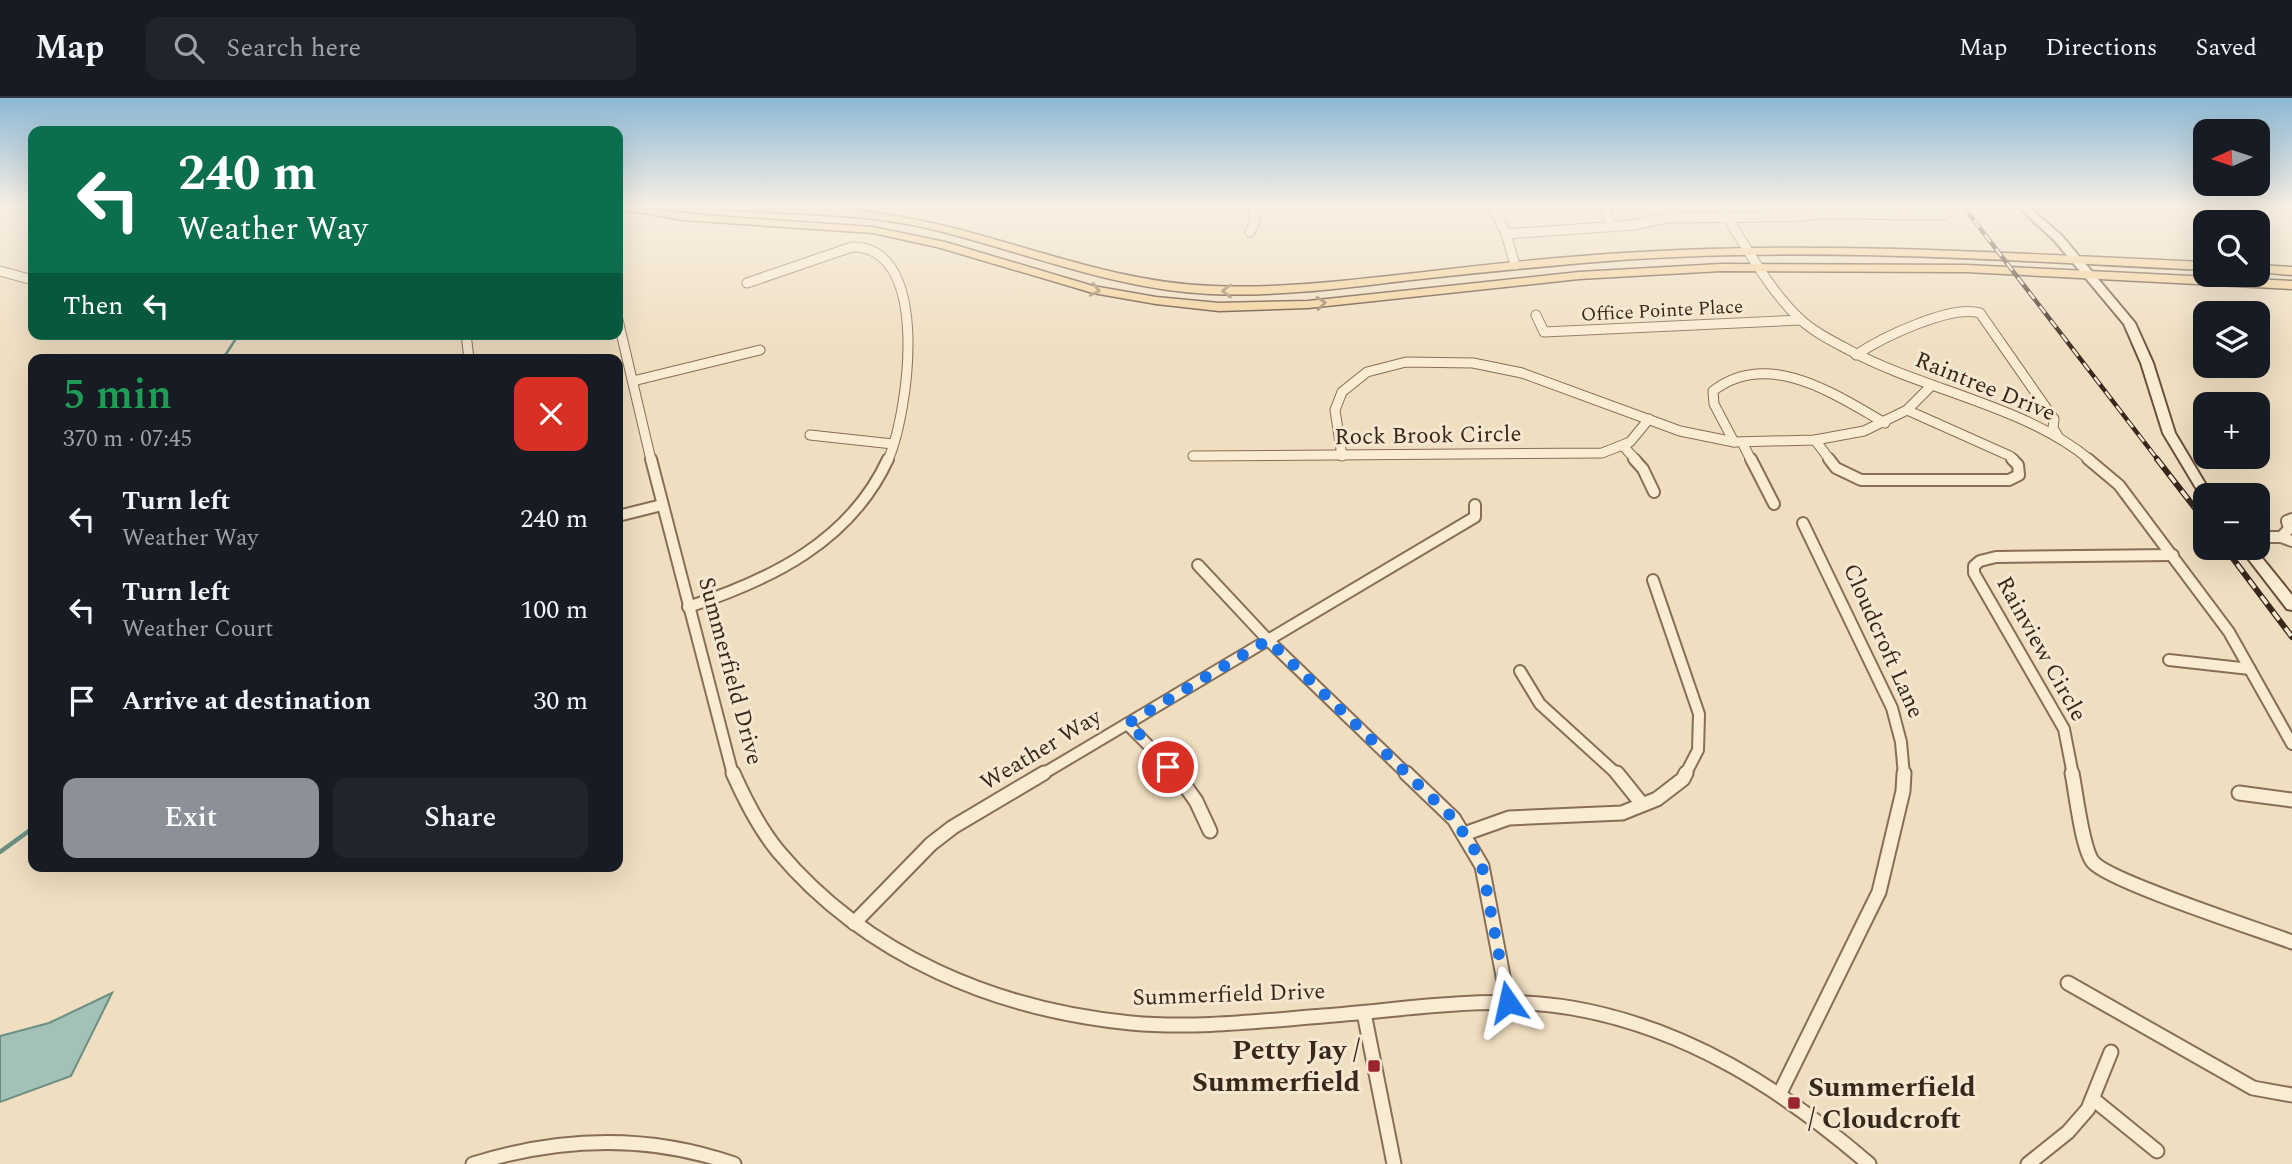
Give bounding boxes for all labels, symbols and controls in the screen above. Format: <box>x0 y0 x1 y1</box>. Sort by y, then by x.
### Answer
search box <box>146 17 636 80</box>
text: Map <box>35 23 104 73</box>
text: Search here <box>226 28 361 68</box>
icon: search <box>170 29 208 67</box>
text: Map <box>1959 30 2007 66</box>
text: Directions <box>2045 30 2157 66</box>
text: Saved <box>2195 30 2257 66</box>
north arrow <box>2193 119 2270 196</box>
map controls <box>2193 119 2270 560</box>
text: 240 m <box>178 137 317 212</box>
icon: left <box>63 154 154 245</box>
text: Weather Way <box>178 205 368 254</box>
button: search <box>2193 210 2270 287</box>
one-way arrow <box>1089 282 1101 296</box>
one-way arrow <box>1221 283 1232 299</box>
text: Then <box>63 286 123 326</box>
icon: left <box>137 287 175 325</box>
street label: Office Pointe Place <box>1580 292 1744 330</box>
one-way arrow <box>1315 296 1327 311</box>
button: layers <box>2193 301 2270 378</box>
street label: Raintree Drive <box>1909 343 2061 431</box>
text: 5 min <box>63 364 172 427</box>
button: close <box>514 377 588 451</box>
button: + <box>2193 392 2270 469</box>
street label: Rock Brook Circle <box>1334 417 1522 455</box>
text: 370 m · 07:45 <box>63 422 192 457</box>
text: Turn left <box>122 481 230 521</box>
button: − <box>2193 483 2270 560</box>
text: 240 m <box>520 499 588 539</box>
icon: left <box>63 500 101 538</box>
text: Weather Way <box>122 521 258 556</box>
street label: Cloudcroft Lane <box>1833 558 1933 724</box>
street label: Rainview Circle <box>1987 570 2095 728</box>
text: Turn left <box>122 572 230 612</box>
street label: Summerfield Drive <box>688 573 772 769</box>
text: 100 m <box>520 590 588 630</box>
icon: left <box>63 591 101 629</box>
text: Weather Court <box>122 612 273 647</box>
text: Arrive at destination <box>122 681 371 721</box>
text: 30 m <box>533 681 588 721</box>
icon: arrive <box>63 682 101 720</box>
street label: Weather Way <box>974 699 1109 800</box>
pin <box>1138 737 1198 797</box>
icon: arrive <box>1149 748 1187 786</box>
button: Exit <box>63 778 319 858</box>
button: Share <box>333 778 588 858</box>
position arrow <box>1471 965 1545 1039</box>
street label: Summerfield Drive <box>1132 974 1326 1016</box>
place label: Petty Jay / Summerfield <box>1192 1029 1360 1104</box>
marker: Petty Jay / Summerfield <box>1366 1058 1382 1074</box>
place label: Summerfield / Cloudcroft <box>1808 1066 1976 1141</box>
marker: Summerfield / Cloudcroft <box>1786 1095 1802 1111</box>

